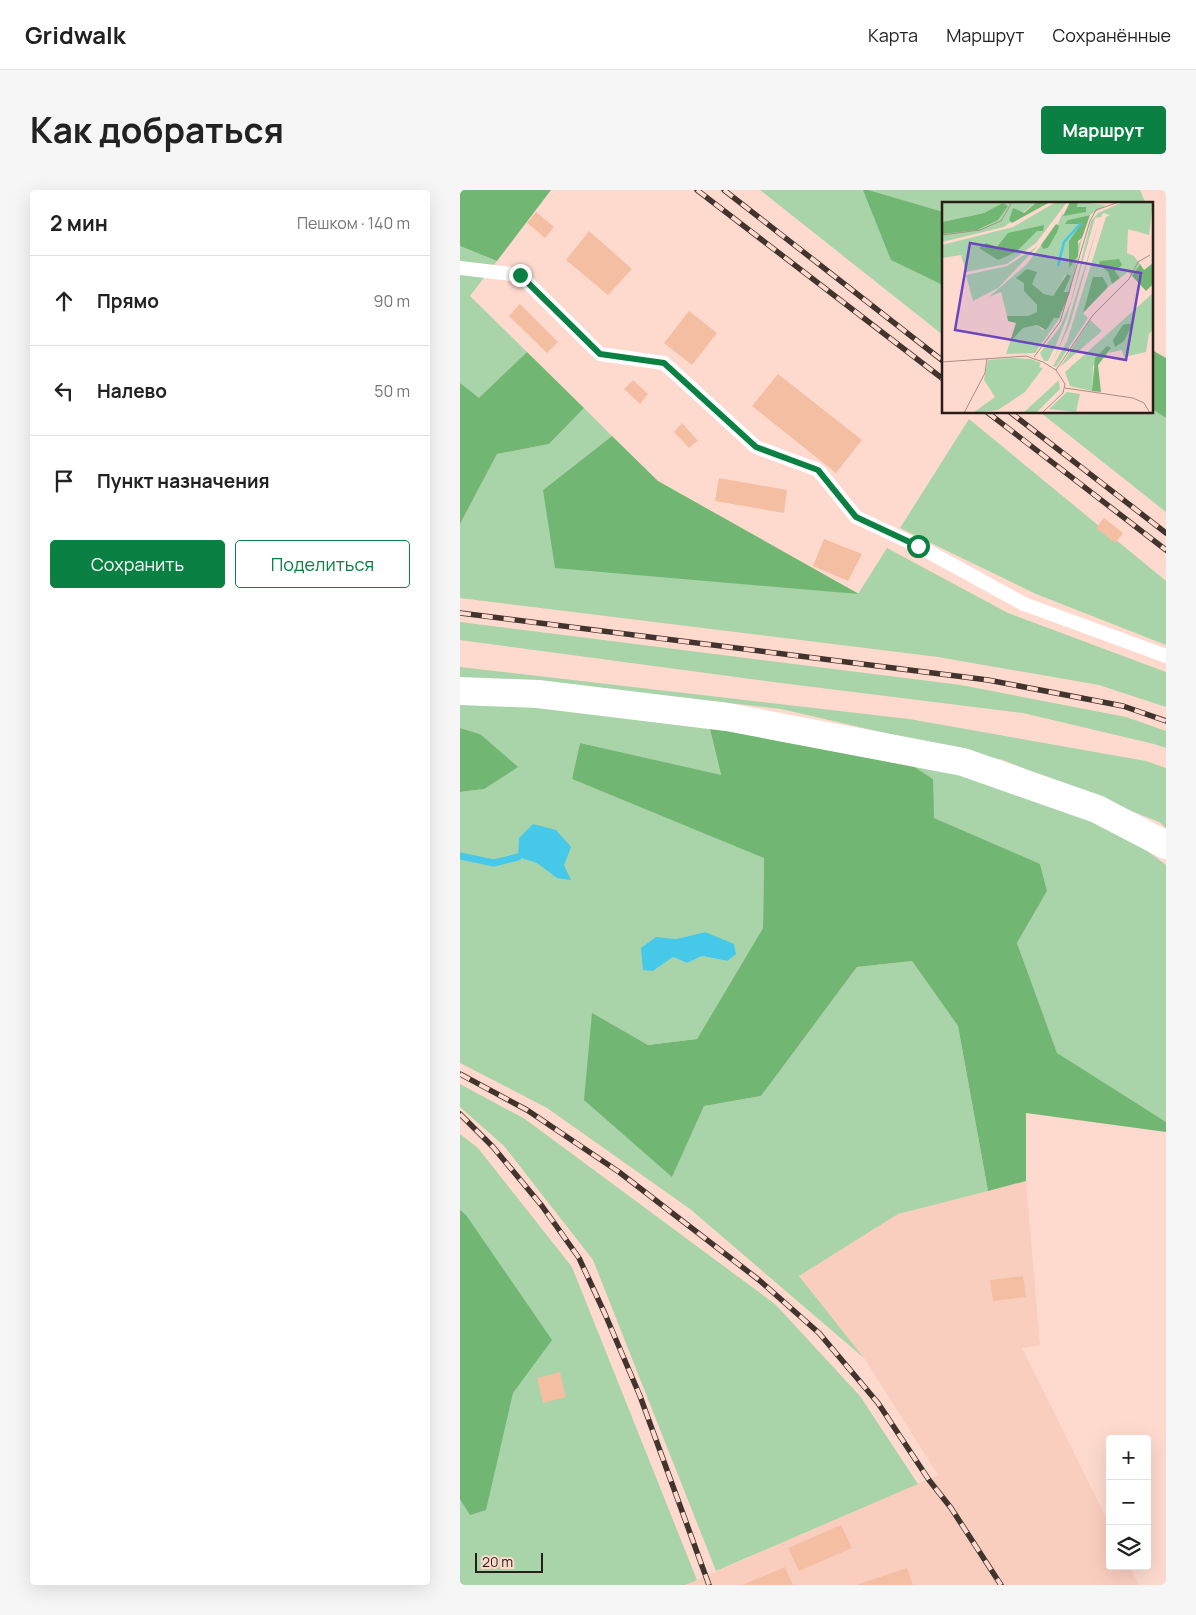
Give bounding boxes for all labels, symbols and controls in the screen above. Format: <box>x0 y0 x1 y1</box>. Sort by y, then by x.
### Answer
text: Gridwalk <box>25 18 126 51</box>
text: Карта <box>868 23 918 47</box>
text: Маршрут <box>946 23 1024 47</box>
text: Сохранённые <box>1052 23 1171 47</box>
text: Как добраться <box>30 106 284 154</box>
button: Маршрут <box>1041 106 1166 154</box>
inset map <box>942 202 1154 414</box>
text: 2 мин <box>50 209 108 237</box>
text: Пешком · 140 m <box>297 212 410 234</box>
route end <box>509 264 532 287</box>
icon: ahead <box>50 287 78 315</box>
text: Прямо <box>97 288 159 314</box>
text: 90 m <box>374 290 410 312</box>
icon: left <box>50 377 78 405</box>
text: Налево <box>97 378 167 404</box>
text: 50 m <box>374 380 410 402</box>
icon: arrive <box>50 467 78 495</box>
text: Пункт назначения <box>97 468 270 494</box>
route start <box>907 535 930 558</box>
button: Сохранить <box>50 540 225 588</box>
button: Поделиться <box>235 540 410 588</box>
map controls <box>1106 1435 1151 1570</box>
button: + <box>1106 1435 1151 1480</box>
button: − <box>1106 1480 1151 1525</box>
button: layers <box>1106 1525 1151 1570</box>
scale bar <box>475 1550 542 1573</box>
text: 20 m <box>482 1552 513 1571</box>

